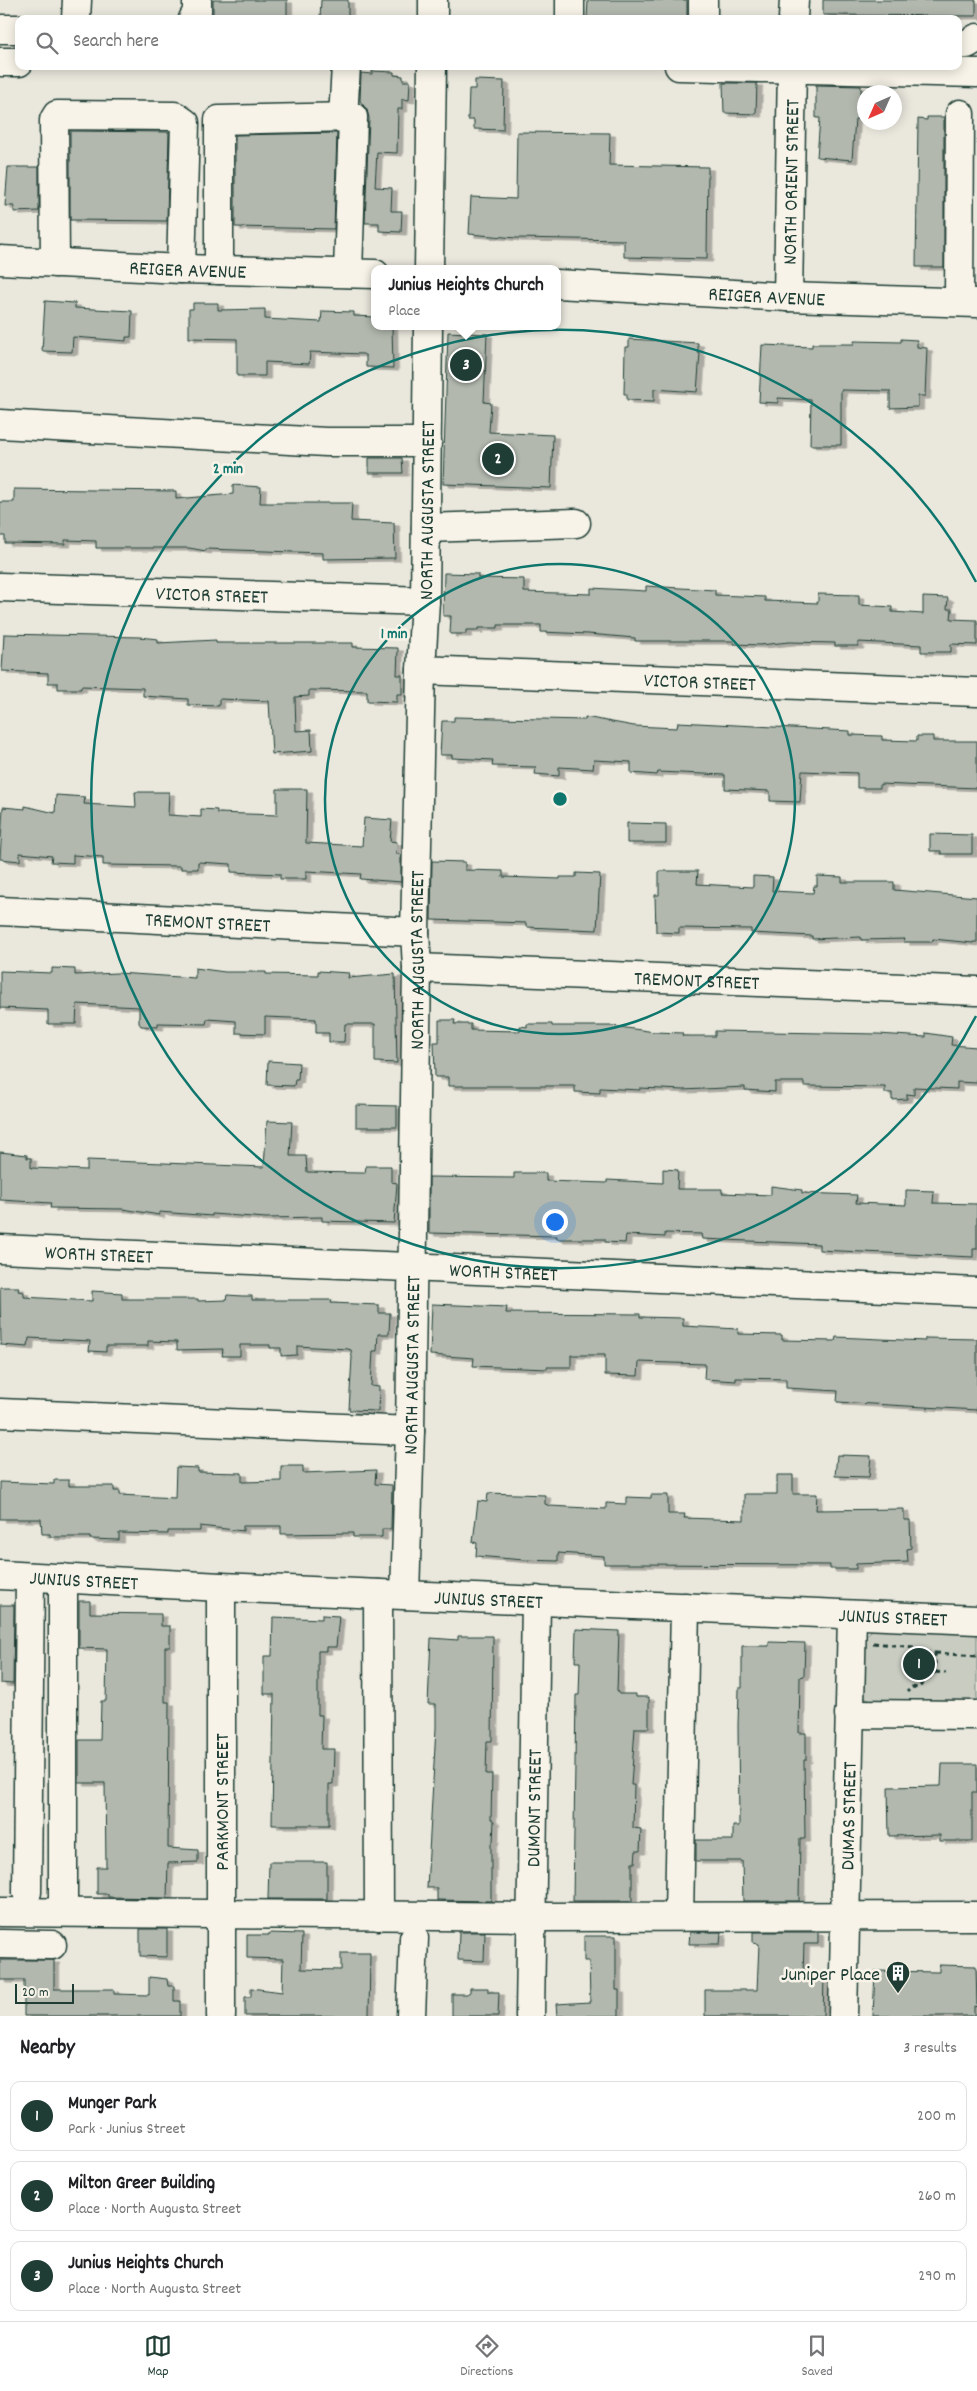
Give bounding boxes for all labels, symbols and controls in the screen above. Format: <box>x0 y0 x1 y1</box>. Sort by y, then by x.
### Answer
search box <box>15 15 962 70</box>
icon: search <box>33 29 61 57</box>
text: Search here <box>73 29 159 56</box>
north arrow <box>857 85 902 130</box>
street label: NORTH ORIENT STREET <box>778 99 808 265</box>
street label: REIGER AVENUE <box>129 255 246 288</box>
popup <box>371 265 561 330</box>
text: Junius Heights Church <box>388 273 544 300</box>
street label: REIGER AVENUE <box>707 282 825 315</box>
text: Place <box>388 300 420 323</box>
pin: 3 <box>450 346 482 384</box>
street label: NORTH AUGUSTA STREET <box>414 421 444 600</box>
pin: 2 <box>482 440 514 478</box>
text: 2 min <box>213 459 243 481</box>
street label: VICTOR STREET <box>155 581 268 613</box>
text: 1 min <box>381 624 407 646</box>
street label: VICTOR STREET <box>643 668 756 700</box>
centre of rings <box>551 790 569 808</box>
street label: NORTH AUGUSTA STREET <box>404 870 434 1050</box>
street label: TREMONT STREET <box>144 907 271 942</box>
street label: TREMONT STREET <box>633 966 760 999</box>
your location <box>542 1209 568 1235</box>
street label: WORTH STREET <box>44 1240 153 1273</box>
street label: WORTH STREET <box>449 1258 558 1291</box>
street label: NORTH AUGUSTA STREET <box>398 1275 429 1455</box>
street label: JUNIUS STREET <box>29 1566 139 1599</box>
street label: JUNIUS STREET <box>433 1585 543 1618</box>
street label: JUNIUS STREET <box>838 1603 948 1636</box>
pin: 1 <box>903 1645 935 1683</box>
street label: PARKMONT STREET <box>210 1733 238 1871</box>
street label: DUMONT STREET <box>521 1749 551 1867</box>
street label: DUMAS STREET <box>835 1761 866 1871</box>
building icon: Juniper Place <box>885 1960 911 1994</box>
place label: Juniper Place <box>781 1962 880 1990</box>
scale bar <box>15 1981 74 2004</box>
text: 20 m <box>22 1983 49 2003</box>
text: Nearby <box>20 2034 75 2064</box>
text: 3 results <box>903 2037 957 2060</box>
text: Munger Park <box>68 2091 157 2118</box>
text: 1 <box>35 2105 39 2128</box>
text: 200 m <box>917 2105 956 2128</box>
text: Park · Junius Street <box>68 2118 185 2141</box>
text: Milton Greer Building <box>68 2171 215 2198</box>
text: 2 <box>34 2185 41 2208</box>
text: 260 m <box>918 2185 956 2208</box>
text: Place · North Augusta Street <box>68 2198 241 2221</box>
text: Junius Heights Church <box>68 2251 224 2278</box>
text: 3 <box>33 2265 41 2288</box>
text: 290 m <box>918 2265 956 2288</box>
text: Place · North Augusta Street <box>68 2278 241 2301</box>
tab: Map <box>144 2332 172 2382</box>
tab: Directions <box>460 2332 513 2382</box>
tab: Saved <box>802 2332 833 2382</box>

